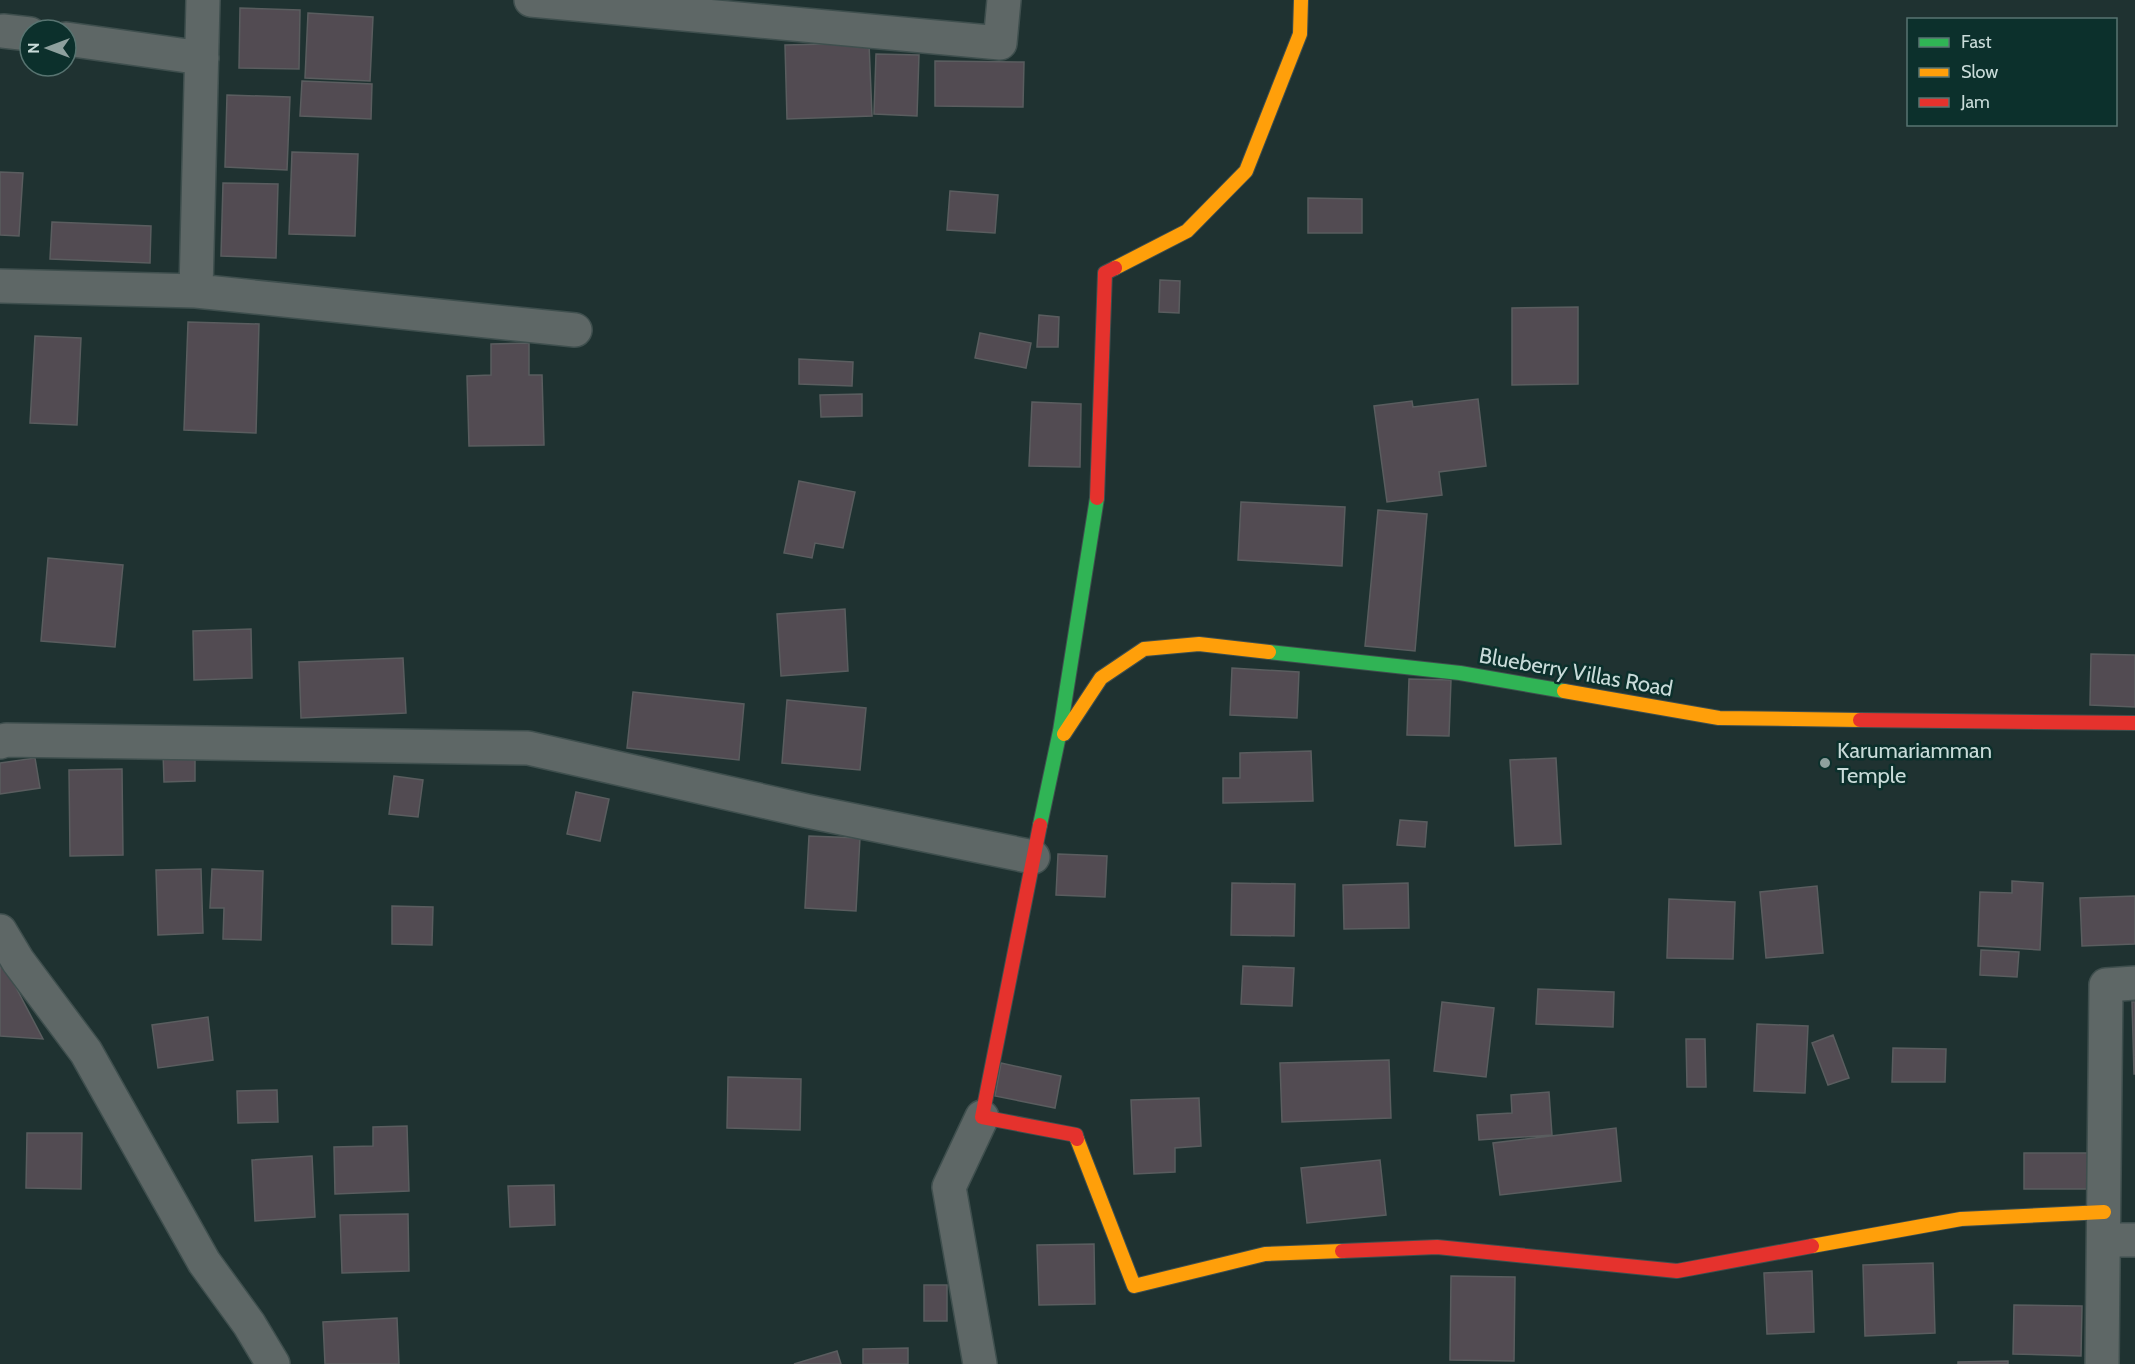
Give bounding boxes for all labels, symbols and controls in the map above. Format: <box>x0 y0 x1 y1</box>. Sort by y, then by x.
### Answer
north arrow <box>18 18 78 78</box>
legend <box>1907 18 2117 126</box>
text: Fast <box>1961 31 1992 53</box>
text: N <box>24 42 43 54</box>
text: Slow <box>1961 61 1998 83</box>
text: Jam <box>1960 91 1990 113</box>
street label: Blueberry Villas Road <box>1477 642 1675 702</box>
place label: Karumariamman Temple <box>1837 737 1992 789</box>
marker: Karumariamman Temple <box>1818 756 1832 770</box>

